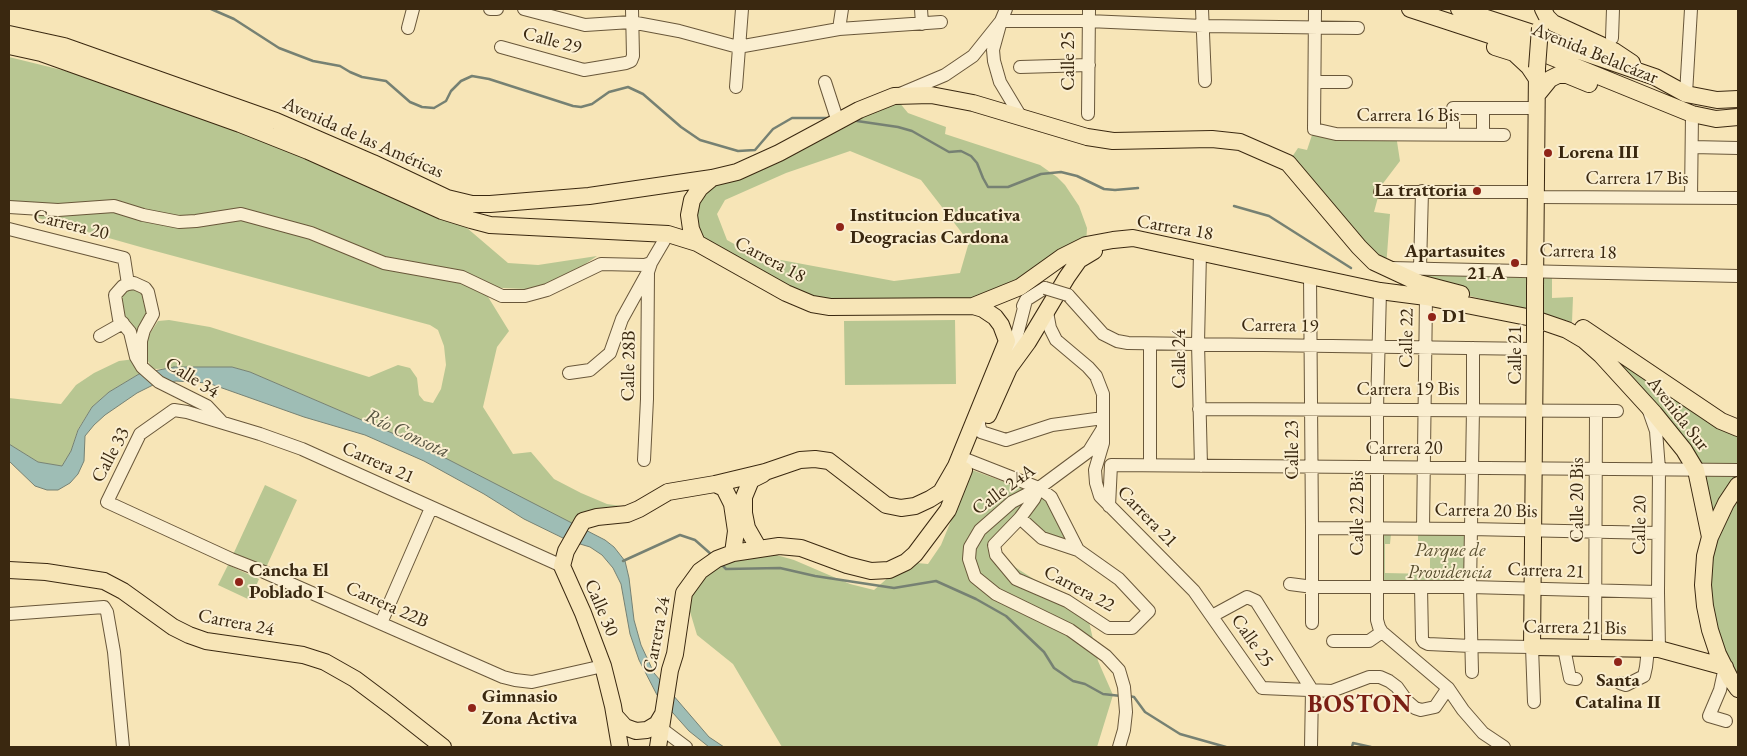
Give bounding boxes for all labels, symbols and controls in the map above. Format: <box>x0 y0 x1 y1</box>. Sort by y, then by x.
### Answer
street label: Avenida Belalcázar <box>1529 18 1661 90</box>
street label: Calle 29 <box>520 22 584 60</box>
street label: Calle 25 <box>1058 31 1080 91</box>
street label: Avenida de las Américas <box>279 92 447 184</box>
street label: Carrera 16 Bis <box>1357 105 1459 127</box>
place label: Lorena III <box>1558 142 1639 164</box>
marker: Lorena III <box>1542 147 1554 159</box>
street label: Carrera 17 Bis <box>1586 168 1688 190</box>
place label: La trattoria <box>1374 180 1467 202</box>
marker: La trattoria <box>1471 185 1483 197</box>
street label: Carrera 20 <box>31 205 111 245</box>
place label: Institucion Educativa Deogracias Cardona <box>850 205 1020 249</box>
street label: Carrera 18 <box>1135 210 1215 246</box>
marker: Institucion Educativa Deogracias Cardona <box>834 221 846 233</box>
street label: Carrera 18 <box>731 232 809 288</box>
street label: Carrera 18 <box>1539 239 1617 265</box>
place label: Apartasuites 21 A <box>1404 241 1505 285</box>
marker: Apartasuites 21 A <box>1509 257 1521 269</box>
place label: D1 <box>1442 306 1467 328</box>
street label: Calle 22 <box>1395 308 1419 368</box>
marker: D1 <box>1426 311 1438 323</box>
street label: Carrera 19 <box>1241 314 1319 338</box>
street label: Calle 21 <box>1505 325 1527 385</box>
street label: Calle 24 <box>1169 329 1191 389</box>
street label: Calle 28B <box>617 330 641 402</box>
street label: Calle 34 <box>161 353 223 403</box>
street label: Avenida Sur <box>1642 372 1714 456</box>
street label: Carrera 19 Bis <box>1357 379 1459 401</box>
water label: Río Consota <box>361 404 453 464</box>
street label: Calle 23 <box>1282 420 1304 480</box>
street label: Calle 33 <box>87 423 135 487</box>
street label: Carrera 21 <box>338 437 418 489</box>
street label: Carrera 20 <box>1365 438 1443 460</box>
street label: Calle 20 Bis <box>1567 457 1589 543</box>
street label: Calle 24A <box>968 459 1040 521</box>
street label: Calle 22 Bis <box>1347 470 1369 556</box>
street label: Carrera 21 <box>1112 481 1182 553</box>
street label: Calle 20 <box>1628 495 1652 555</box>
street label: Carrera 20 Bis <box>1434 499 1538 523</box>
park label: Parque de Providencia <box>1407 540 1493 584</box>
street label: Carrera 21 <box>1507 558 1585 584</box>
place label: Cancha El Poblado I <box>249 560 329 604</box>
street label: Carrera 22 <box>1040 561 1118 617</box>
marker: Cancha El Poblado I <box>233 576 245 588</box>
street label: Calle 30 <box>579 576 623 640</box>
street label: Carrera 22B <box>342 577 432 633</box>
street label: Carrera 24 <box>638 595 676 675</box>
street label: Carrera 24 <box>196 604 276 642</box>
street label: Calle 25 <box>1226 610 1278 672</box>
street label: Carrera 21 Bis <box>1523 616 1627 640</box>
marker: Santa Catalina II <box>1612 656 1624 668</box>
place label: Santa Catalina II <box>1575 670 1661 714</box>
place label: Gimnasio Zona Activa <box>482 686 577 730</box>
district label: BOSTON <box>1307 691 1413 719</box>
marker: Gimnasio Zona Activa <box>466 702 478 714</box>

